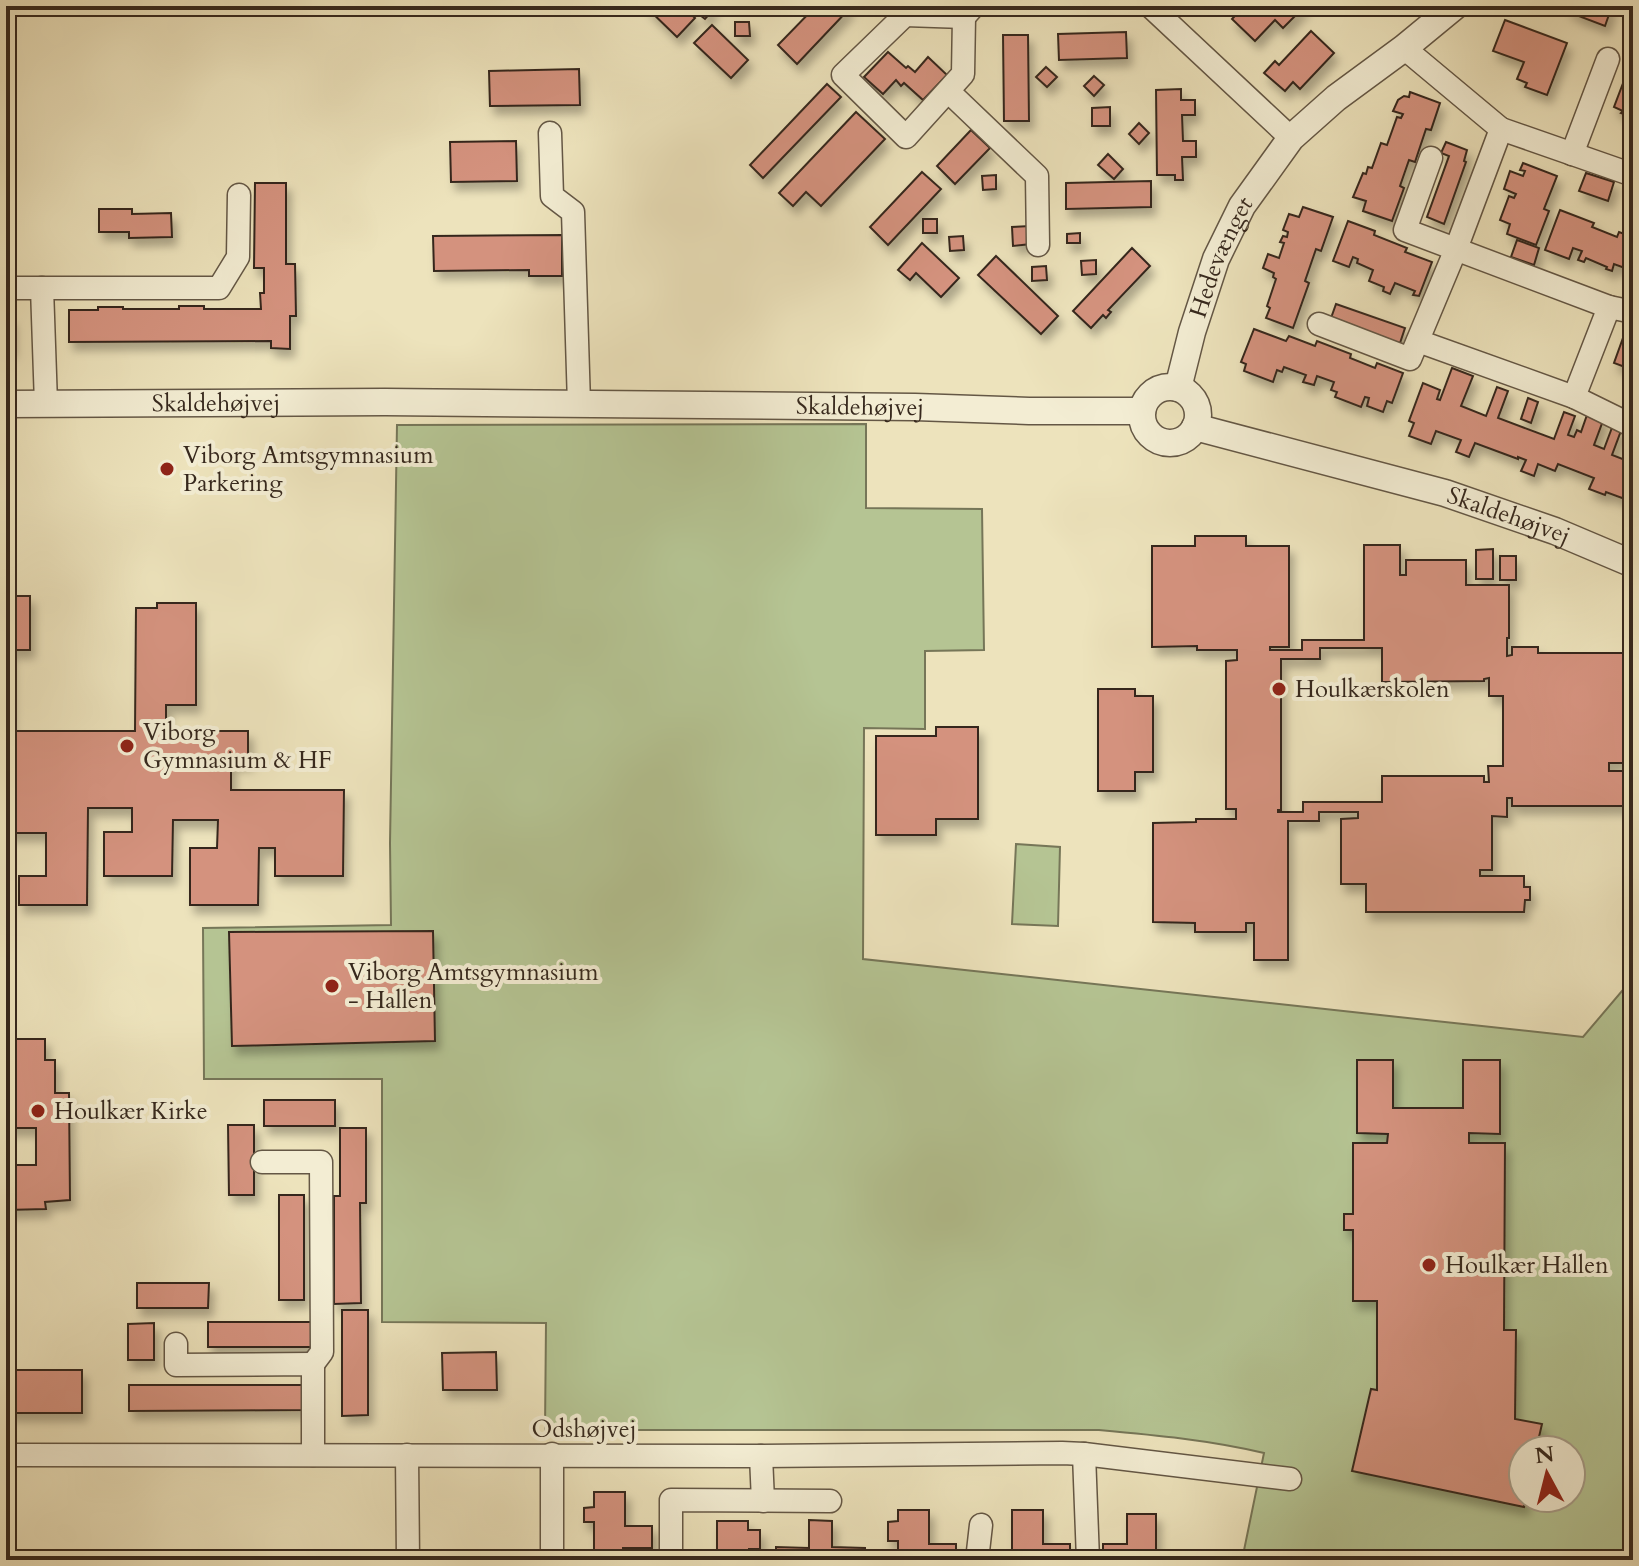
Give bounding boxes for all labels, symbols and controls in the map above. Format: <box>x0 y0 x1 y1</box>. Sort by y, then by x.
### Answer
street label: Hedevænget <box>1182 189 1261 322</box>
street label: Skaldehøjvej <box>152 387 280 420</box>
street label: Skaldehøjvej <box>796 390 925 424</box>
place label: Viborg Amtsgymnasium Parkering <box>183 439 434 500</box>
marker: Viborg Amtsgymnasium Parkering <box>158 460 176 478</box>
street label: Skaldehøjvej <box>1443 479 1575 553</box>
place label: Houlkærskolen <box>1295 673 1450 706</box>
marker: Houlkærskolen <box>1270 680 1288 698</box>
place label: Viborg Gymnasium & HF <box>143 716 332 777</box>
marker: Viborg Gymnasium & HF <box>118 737 136 755</box>
place label: Viborg Amtsgymnasium - Hallen <box>348 956 599 1017</box>
marker: Viborg Amtsgymnasium - Hallen <box>323 977 341 995</box>
place label: Houlkær Kirke <box>54 1095 208 1128</box>
marker: Houlkær Kirke <box>29 1102 47 1120</box>
place label: Houlkær Hallen <box>1445 1249 1609 1282</box>
marker: Houlkær Hallen <box>1420 1256 1438 1274</box>
street label: Odshøjvej <box>532 1413 636 1446</box>
north arrow <box>1507 1434 1587 1514</box>
text: N <box>1533 1439 1556 1471</box>

